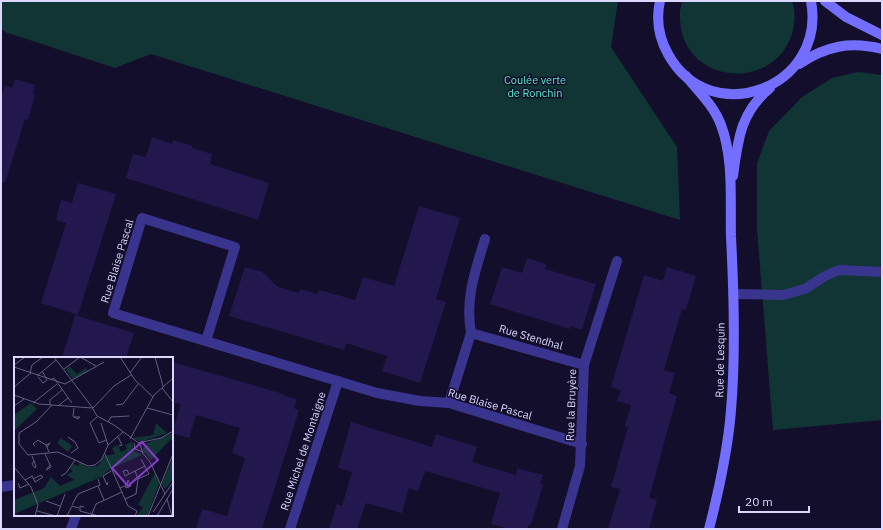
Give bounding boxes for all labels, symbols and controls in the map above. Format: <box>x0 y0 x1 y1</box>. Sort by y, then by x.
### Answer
park label: Coulée verte de Ronchin <box>504 73 566 100</box>
street label: Rue Blaise Pascal <box>98 217 136 305</box>
street label: Rue Stendhal <box>497 321 565 353</box>
street label: Rue de Lesquin <box>712 322 728 398</box>
inset map <box>14 357 173 516</box>
street label: Rue la Bruyère <box>563 369 579 441</box>
street label: Rue Blaise Pascal <box>446 385 534 423</box>
street label: Rue Michel de Montaigne <box>277 390 329 512</box>
scale bar <box>739 488 809 514</box>
text: 20 m <box>745 494 773 509</box>

